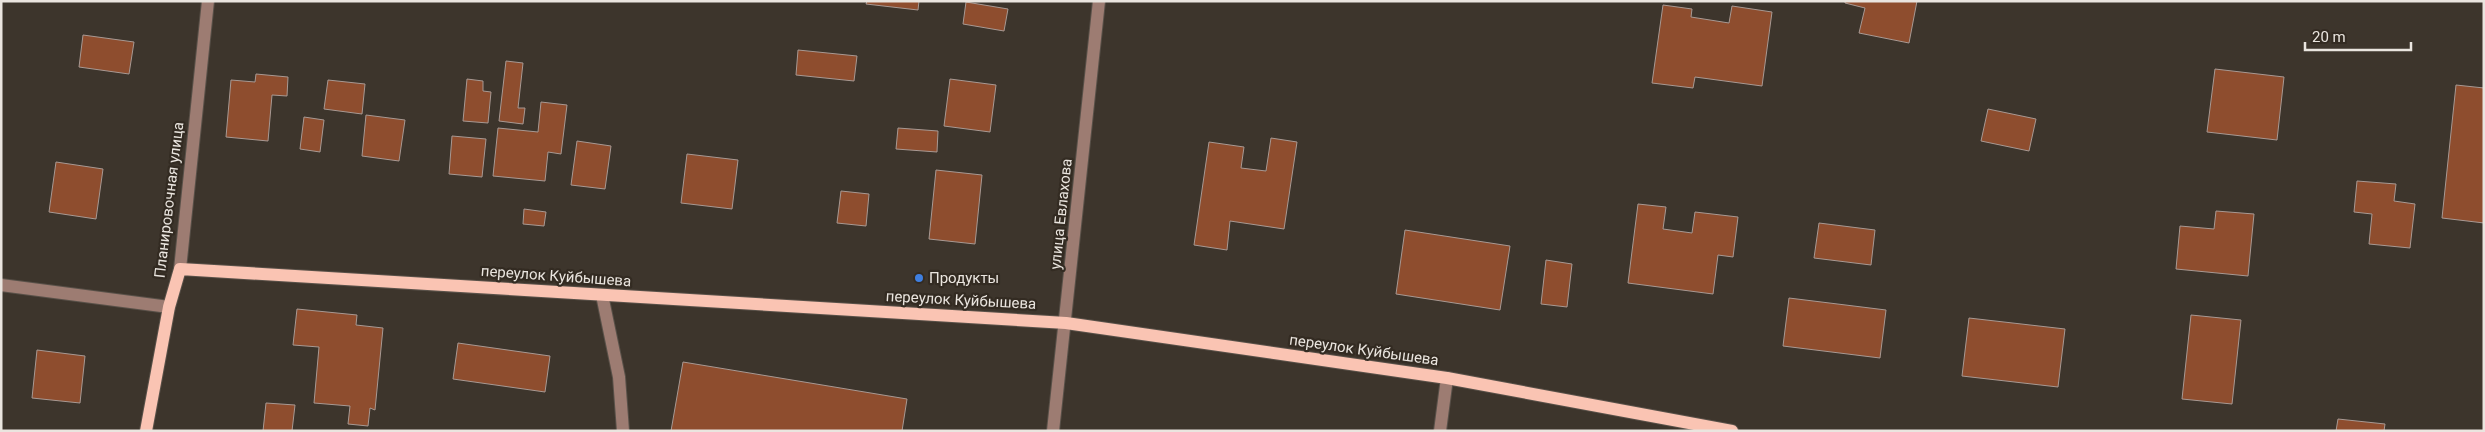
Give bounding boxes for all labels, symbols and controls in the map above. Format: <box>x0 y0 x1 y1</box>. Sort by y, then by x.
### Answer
scale bar <box>2305 20 2411 52</box>
text: 20 m <box>2312 28 2346 46</box>
street label: Планировочная улица <box>150 121 188 279</box>
street label: улица Евлахова <box>1046 158 1076 270</box>
street label: переулок Куйбышева <box>480 262 632 290</box>
place label: Продукты <box>929 269 999 287</box>
marker: Продукты <box>913 272 925 284</box>
street label: переулок Куйбышева <box>885 287 1037 313</box>
street label: переулок Куйбышева <box>1288 331 1440 369</box>

